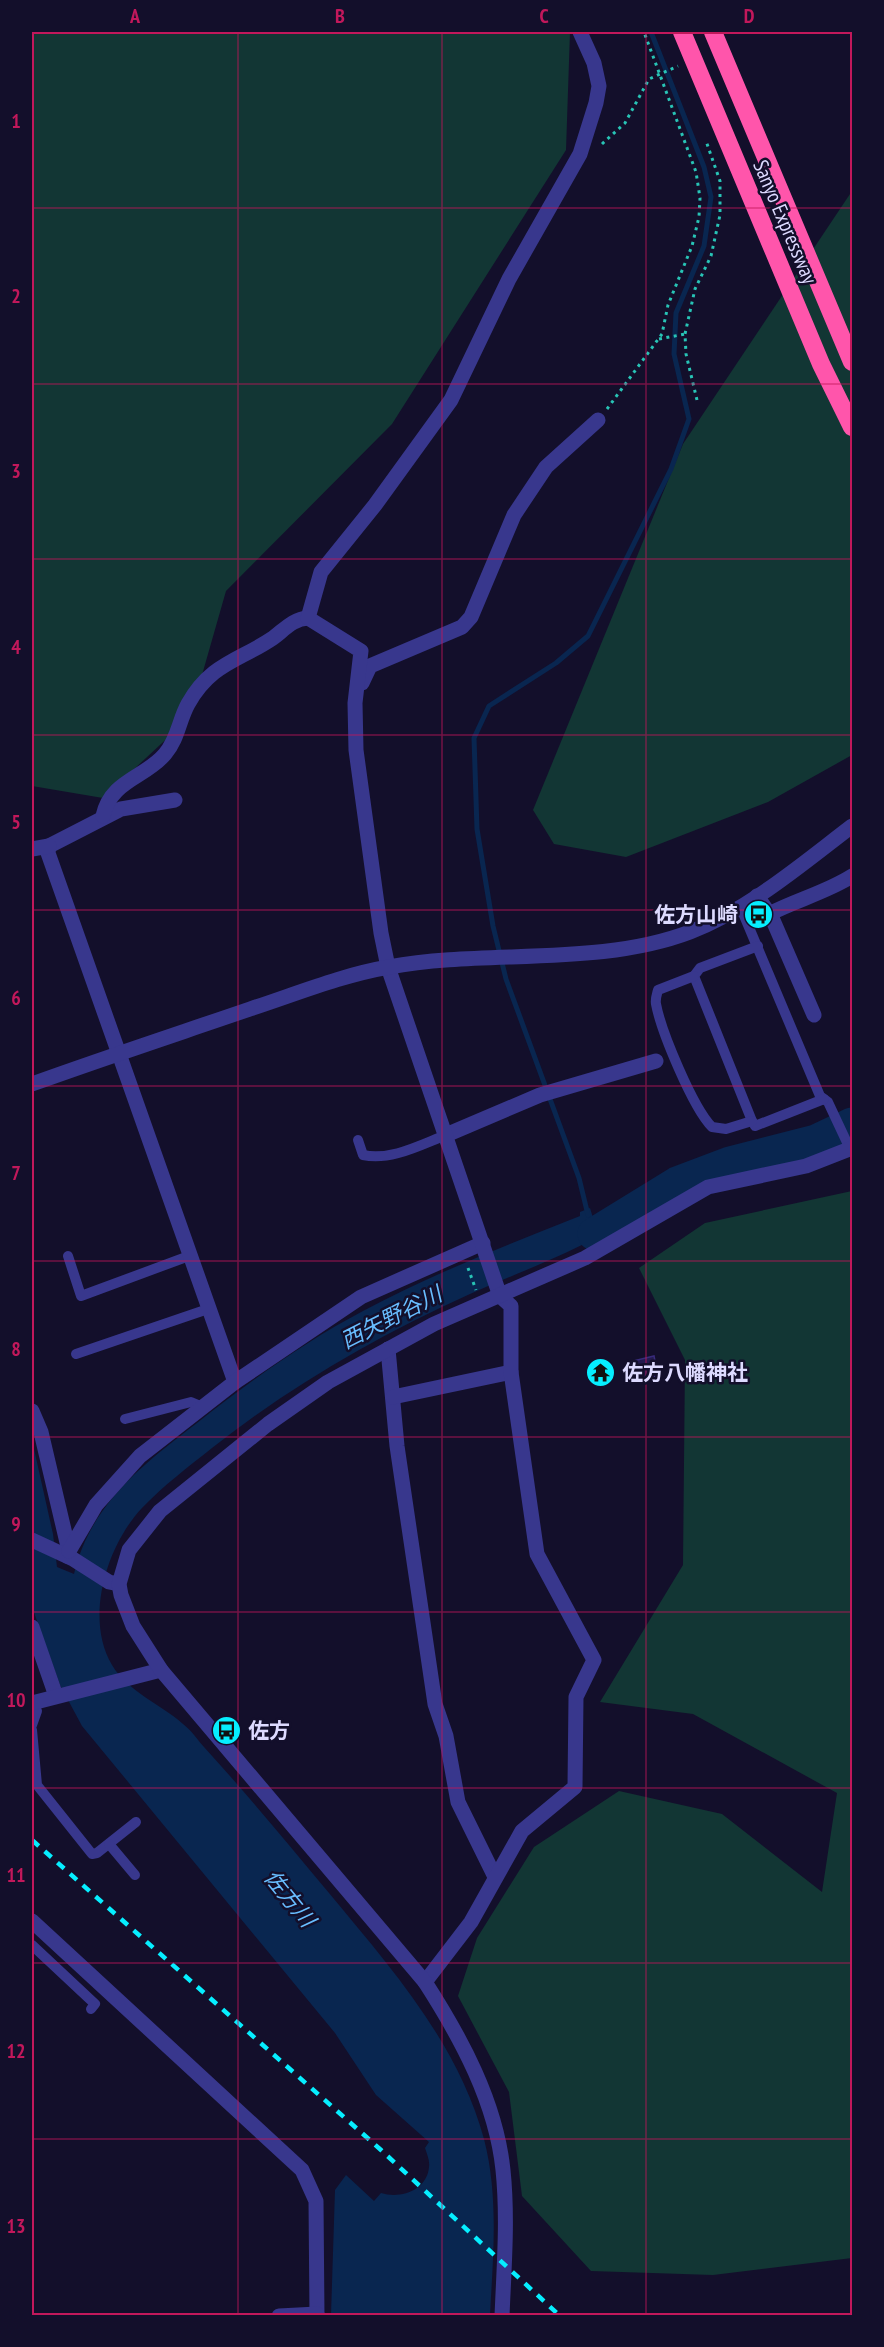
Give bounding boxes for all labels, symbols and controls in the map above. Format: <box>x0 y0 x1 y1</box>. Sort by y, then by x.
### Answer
text: A <box>129 3 141 29</box>
text: B <box>335 3 345 29</box>
text: C <box>539 3 549 29</box>
text: D <box>744 3 755 29</box>
text: 1 <box>11 108 21 134</box>
street label: Sanyo Expressway <box>747 156 824 288</box>
text: 2 <box>11 283 21 309</box>
text: 3 <box>11 458 21 484</box>
text: 4 <box>11 634 21 660</box>
text: 5 <box>11 809 21 835</box>
bus stop icon: 佐方山崎 <box>743 899 775 931</box>
place label: 佐方山崎 <box>654 901 738 928</box>
text: 6 <box>11 985 21 1011</box>
text: 7 <box>11 1160 21 1186</box>
water label: 西矢野谷川 <box>336 1279 448 1354</box>
text: 8 <box>11 1336 21 1362</box>
temple icon: 佐方八幡神社 <box>585 1357 617 1389</box>
place label: 佐方八幡神社 <box>622 1359 748 1386</box>
text: 9 <box>11 1511 21 1537</box>
text: 10 <box>6 1687 26 1713</box>
bus stop icon: 佐方 <box>211 1715 243 1747</box>
place label: 佐方 <box>248 1717 290 1744</box>
text: 11 <box>6 1862 26 1888</box>
water label: 佐方川 <box>258 1864 323 1934</box>
text: 12 <box>6 2038 26 2064</box>
text: 13 <box>6 2213 26 2239</box>

